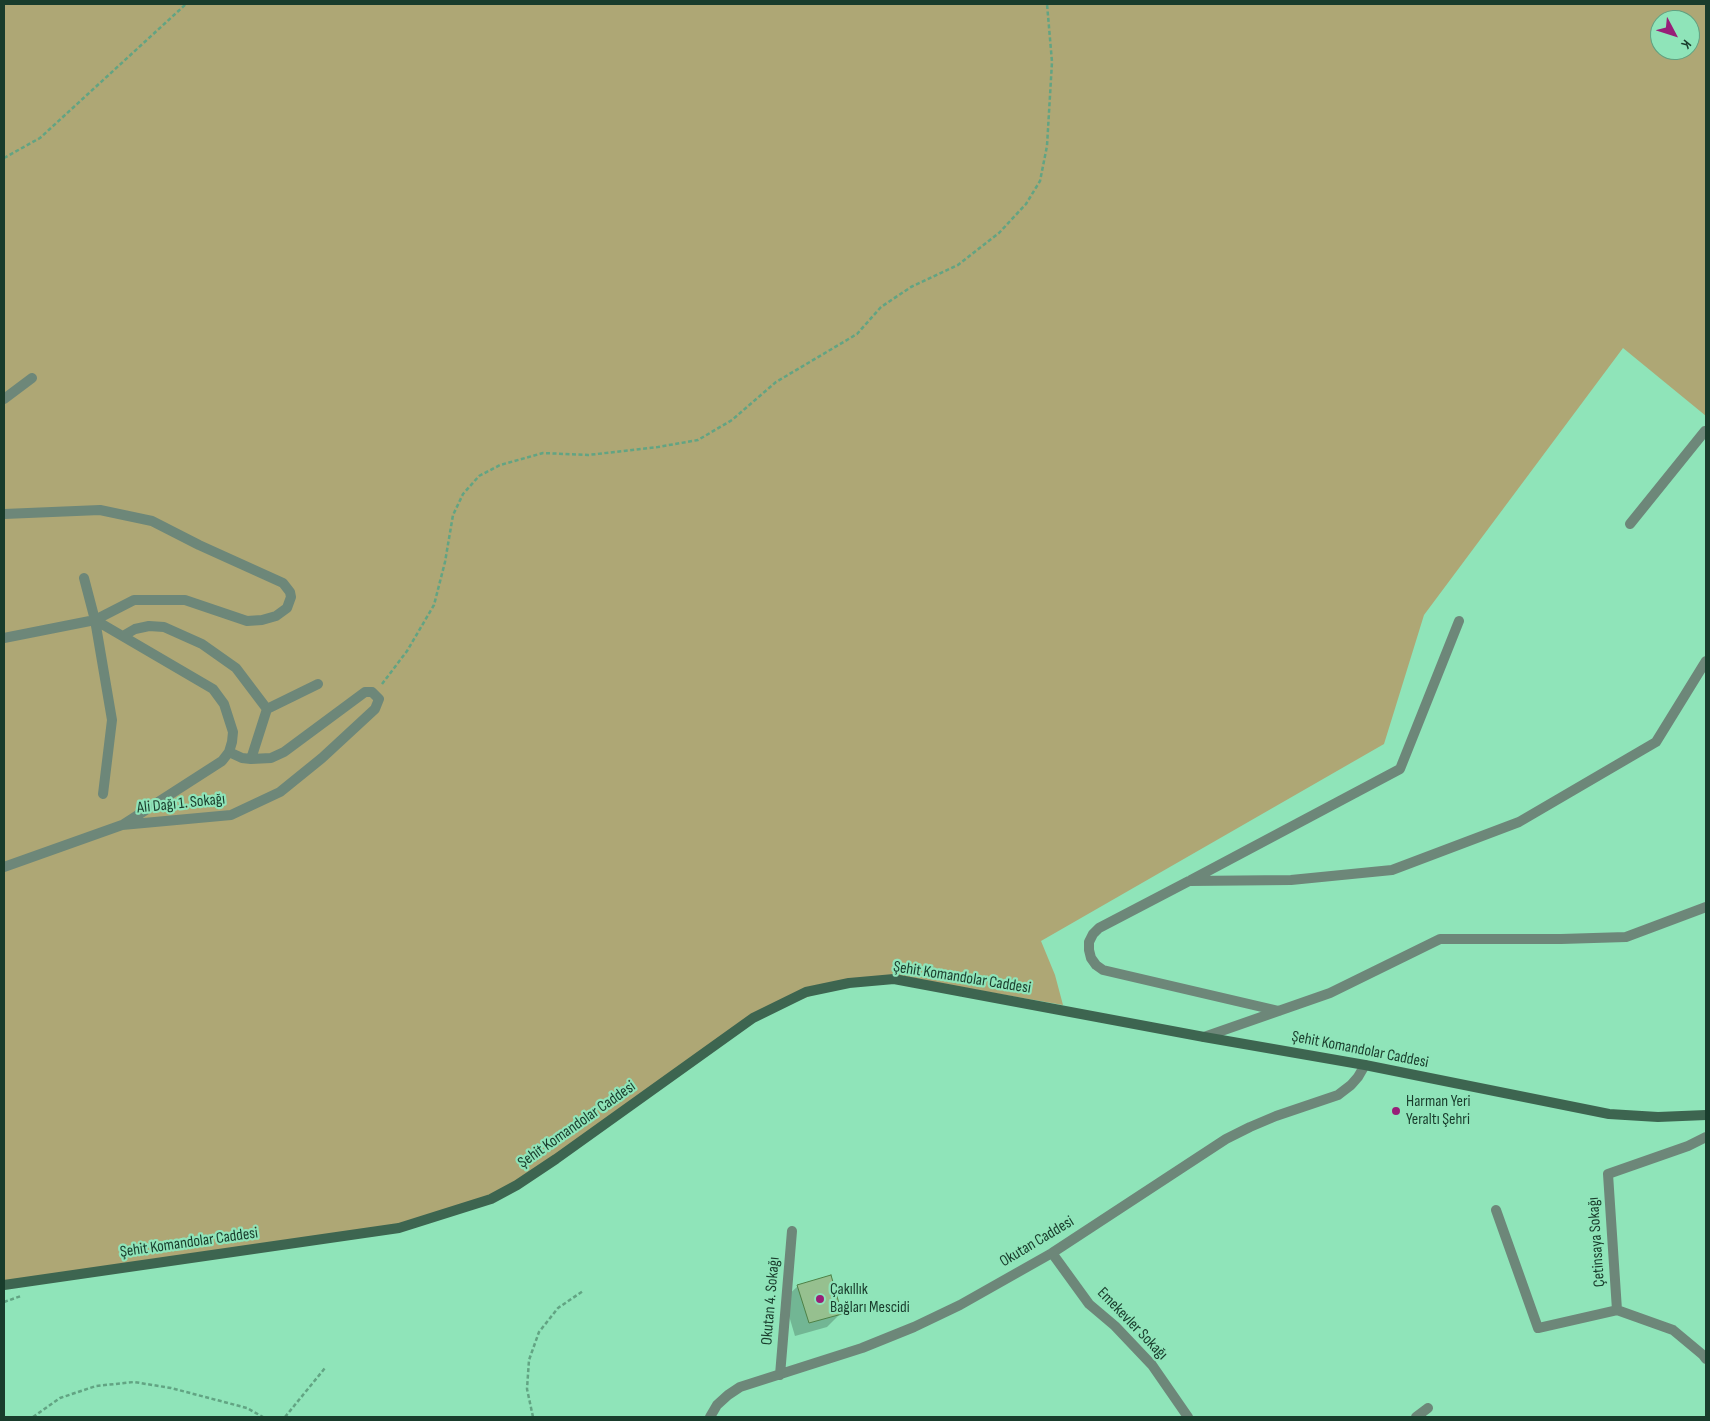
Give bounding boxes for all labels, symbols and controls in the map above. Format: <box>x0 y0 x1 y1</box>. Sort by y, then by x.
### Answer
north arrow <box>1650 10 1700 60</box>
text: K <box>1677 36 1695 52</box>
street label: Ali Dağı 1. Sokağı <box>136 790 226 818</box>
street label: Şehit Komandolar Caddesi <box>892 958 1032 998</box>
street label: Şehit Komandolar Caddesi <box>1290 1027 1430 1073</box>
street label: Şehit Komandolar Caddesi <box>515 1077 639 1173</box>
place label: Harman Yeri Yeraltı Şehri <box>1406 1092 1471 1130</box>
marker: Harman Yeri Yeraltı Şehri <box>1390 1105 1402 1117</box>
street label: Çetinsaya Sokağı <box>1584 1196 1610 1288</box>
street label: Okutan Caddesi <box>996 1212 1078 1272</box>
street label: Şehit Komandolar Caddesi <box>119 1224 259 1262</box>
street label: Okutan 4. Sokağı <box>758 1256 784 1346</box>
place label: Çakıllık Bağları Mescidi <box>830 1280 910 1318</box>
street label: Emekevler Sokağı <box>1093 1284 1171 1364</box>
marker: Çakıllık Bağları Mescidi <box>814 1293 826 1305</box>

